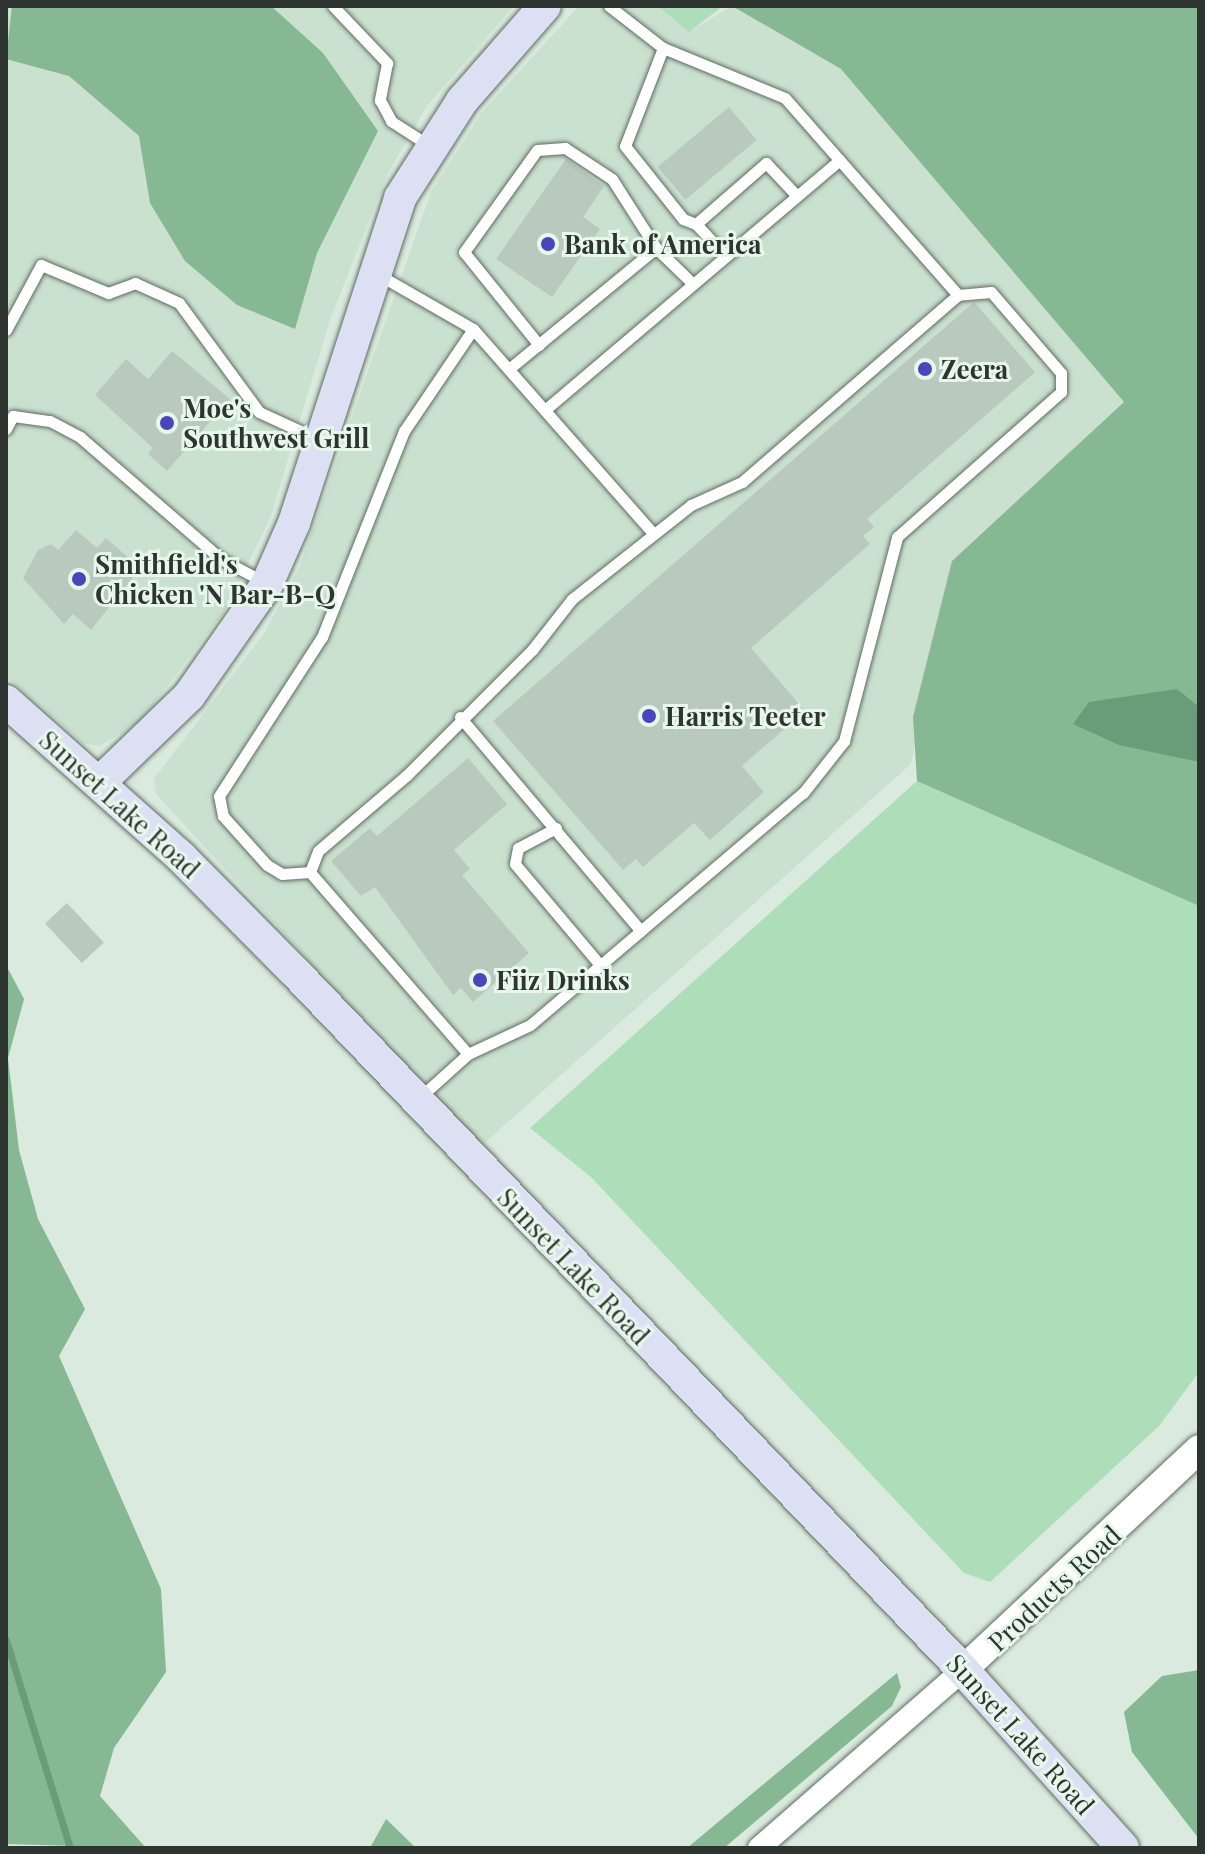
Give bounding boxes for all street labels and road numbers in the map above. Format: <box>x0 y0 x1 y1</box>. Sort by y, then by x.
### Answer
street label: Sunset Lake Road <box>33 724 207 884</box>
street label: Sunset Lake Road <box>491 1181 657 1351</box>
street label: Products Road <box>981 1519 1127 1657</box>
street label: Sunset Lake Road <box>941 1647 1101 1821</box>

